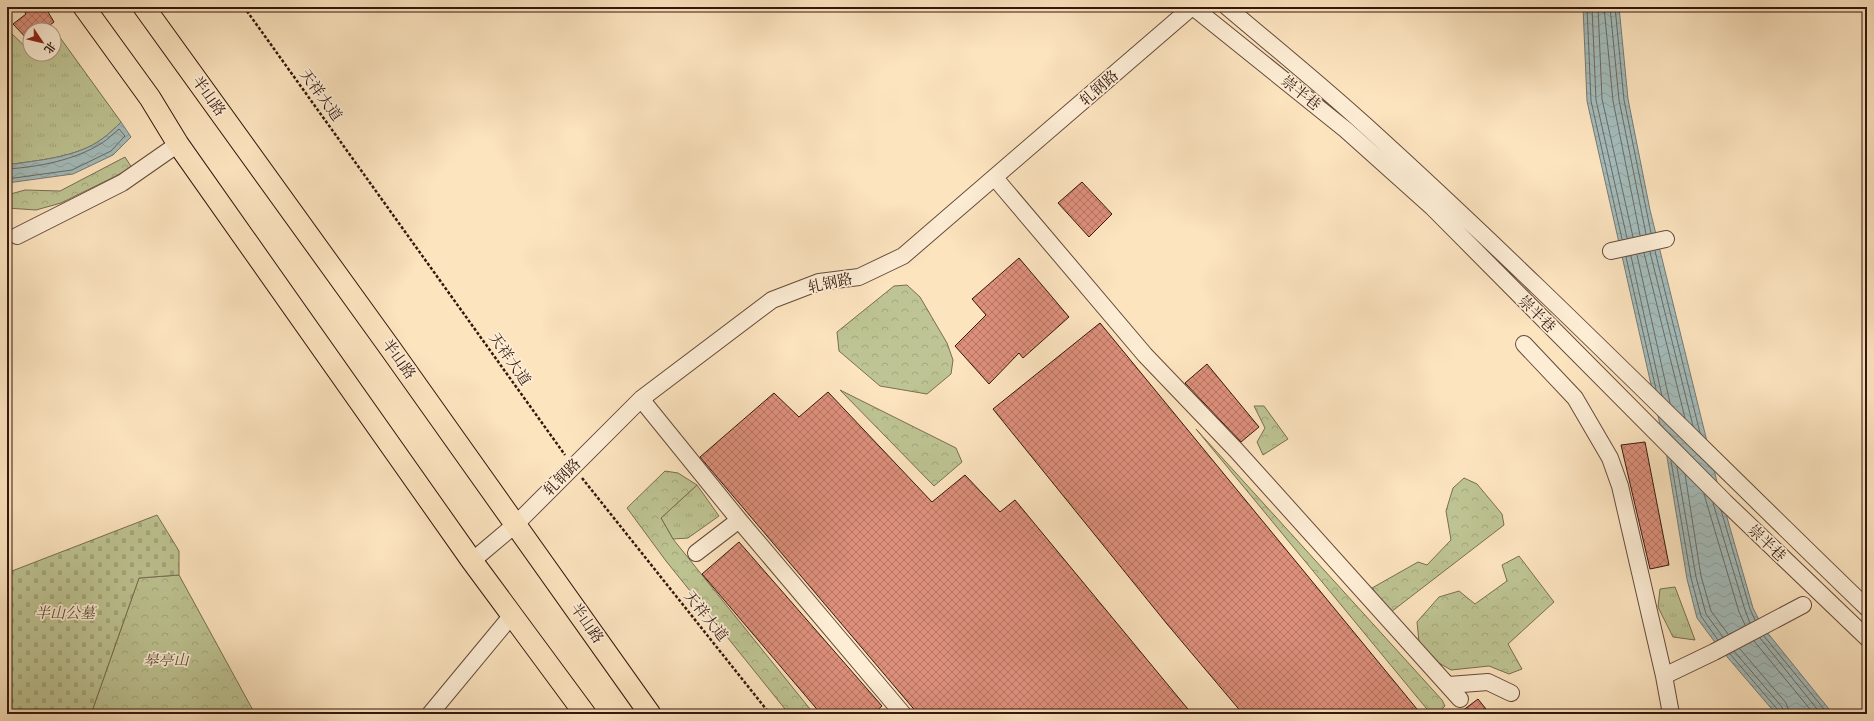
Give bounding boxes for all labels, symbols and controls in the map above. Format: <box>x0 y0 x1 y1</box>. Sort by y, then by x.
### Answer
north arrow <box>22 22 62 62</box>
text: 北 <box>40 39 60 57</box>
street label: 天祥大道 <box>295 64 348 125</box>
street label: 轧钢路 <box>1075 65 1123 110</box>
street label: 崇半巷 <box>1277 70 1325 115</box>
street label: 半山路 <box>188 71 231 120</box>
street label: 轧钢路 <box>806 268 854 297</box>
street label: 崇半巷 <box>1514 290 1561 337</box>
street label: 天祥大道 <box>485 328 536 389</box>
street label: 半山路 <box>378 334 421 383</box>
street label: 轧钢路 <box>538 453 585 500</box>
street label: 崇半巷 <box>1744 519 1791 566</box>
street label: 天祥大道 <box>679 586 733 646</box>
street label: 半山路 <box>566 598 609 647</box>
park label: 半山公墓 <box>35 602 98 623</box>
park label: 皋亭山 <box>143 649 190 670</box>

